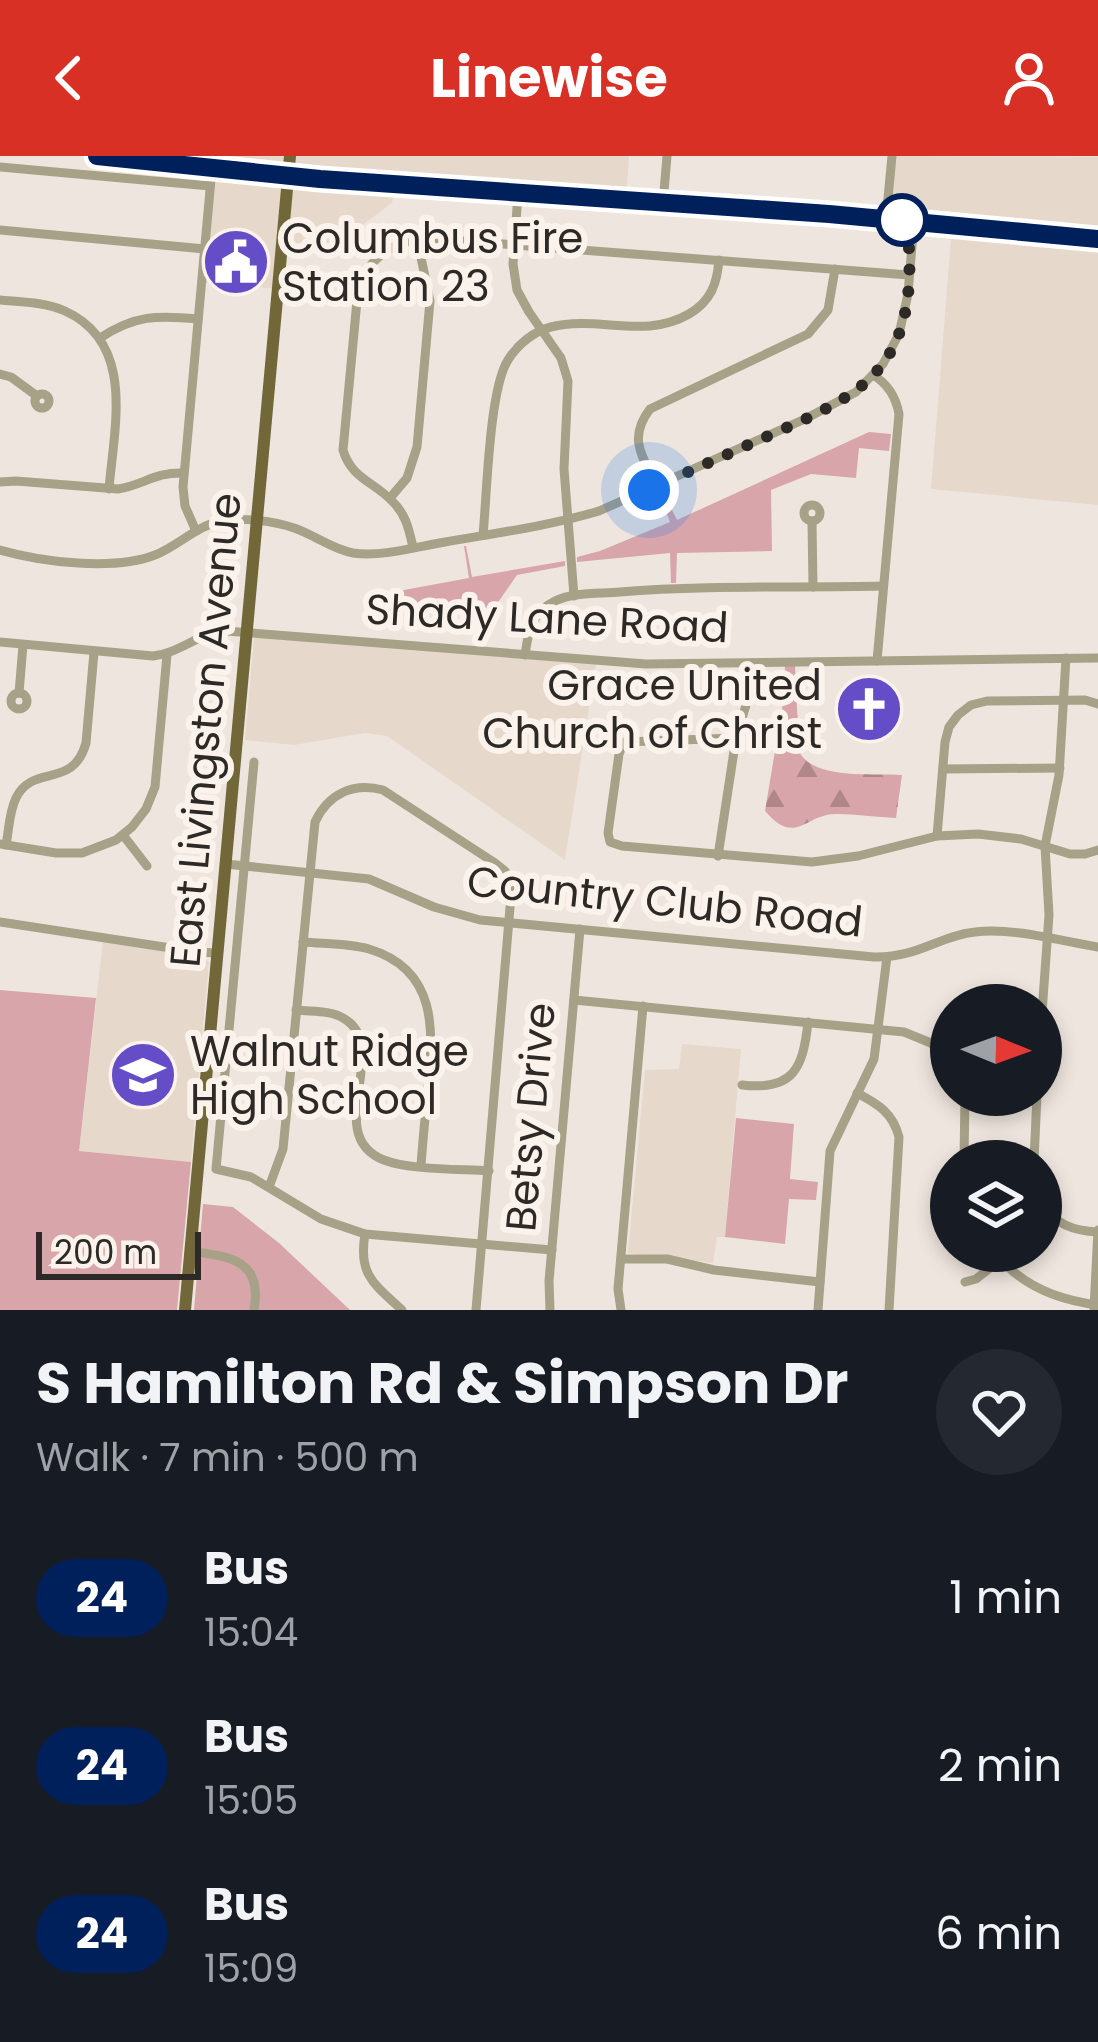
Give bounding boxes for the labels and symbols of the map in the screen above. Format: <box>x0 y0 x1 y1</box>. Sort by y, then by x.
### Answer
unlabelled marker <box>877 195 927 245</box>
place label: Columbus Fire Station 23 <box>282 209 583 316</box>
public building icon: Columbus Fire Station 23 <box>201 227 271 297</box>
your location <box>619 460 679 520</box>
street label: East Livingston Avenue <box>155 490 256 970</box>
street label: Shady Lane Road <box>364 580 730 657</box>
place label: Grace United Church of Christ <box>482 656 822 763</box>
church icon: Grace United Church of Christ <box>834 674 904 744</box>
street label: Country Club Road <box>464 851 866 952</box>
north arrow <box>930 984 1062 1116</box>
street label: Betsy Drive <box>491 1000 570 1234</box>
place label: Walnut Ridge High School <box>190 1022 469 1129</box>
school or university icon: Walnut Ridge High School <box>108 1040 178 1110</box>
scale bar <box>36 1226 201 1279</box>

